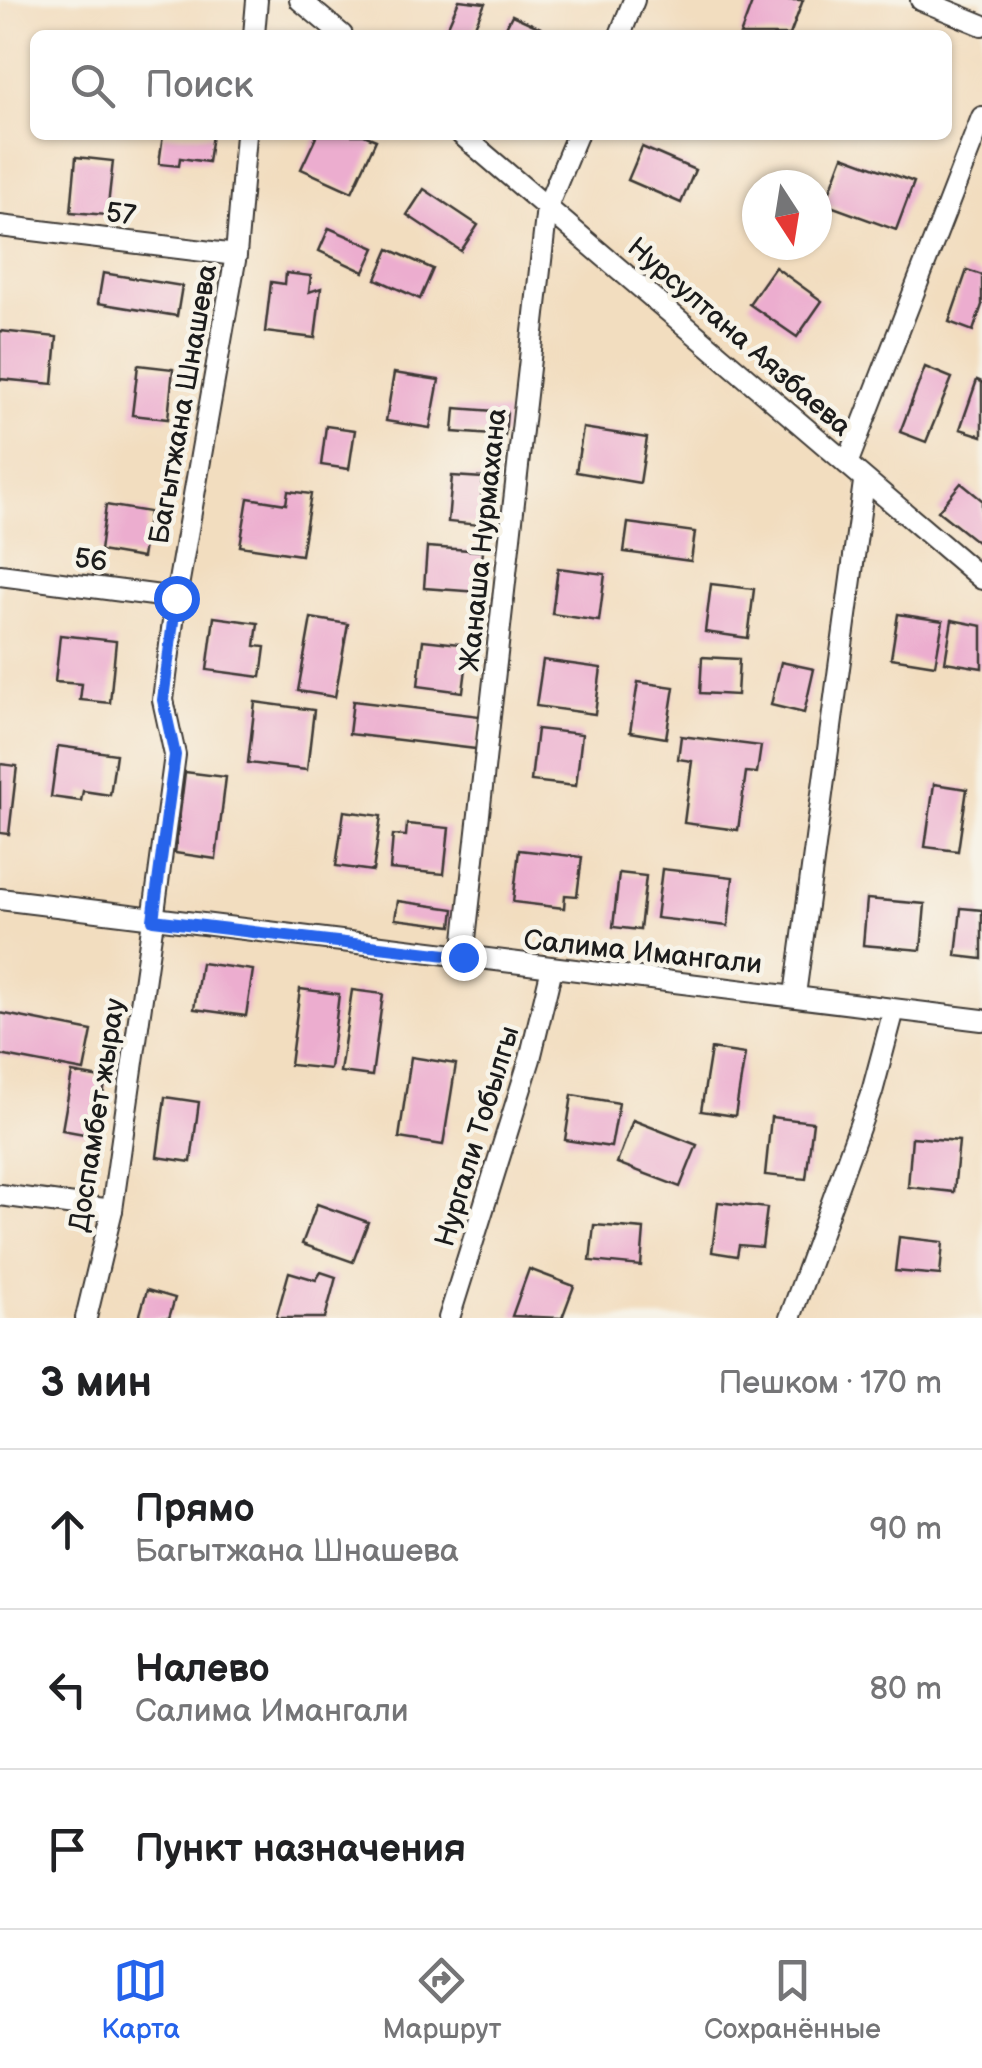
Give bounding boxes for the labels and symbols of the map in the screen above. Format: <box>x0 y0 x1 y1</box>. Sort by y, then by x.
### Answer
north arrow <box>742 170 832 260</box>
street label: 57 <box>104 196 138 233</box>
street label: Нурсултана Аязбаева <box>620 231 858 444</box>
street label: Багытжана Шнашева <box>143 261 224 547</box>
street label: Жанаша Нурмахана <box>453 406 514 674</box>
street label: 56 <box>72 542 110 579</box>
route start <box>154 576 200 622</box>
street label: Салима Имангали <box>522 924 764 981</box>
route end <box>441 935 487 981</box>
street label: Доспамбет жырау <box>63 996 132 1234</box>
street label: Нургали Тобылгы <box>428 1022 527 1251</box>

